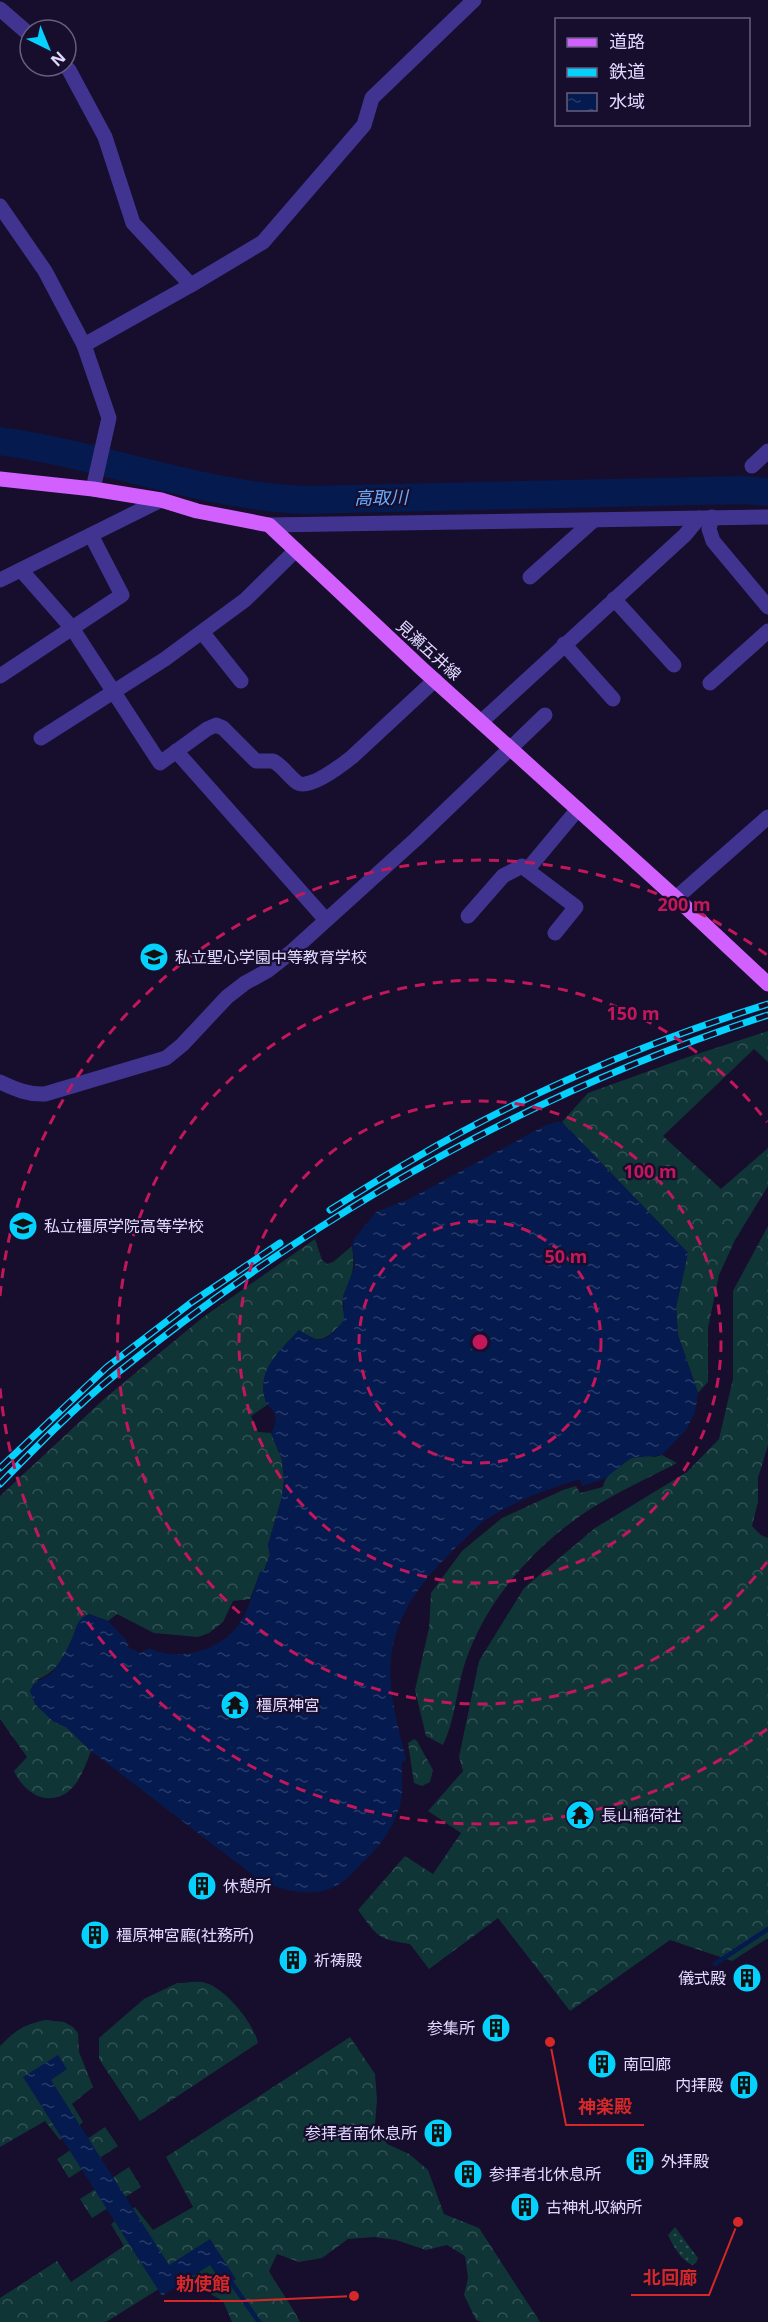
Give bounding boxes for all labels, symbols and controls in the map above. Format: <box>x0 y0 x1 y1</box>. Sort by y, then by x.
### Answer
north arrow <box>18 18 78 78</box>
legend <box>555 18 750 126</box>
text: 道路 <box>609 29 645 53</box>
text: N <box>46 46 70 71</box>
text: 鉄道 <box>609 59 645 83</box>
text: 水域 <box>609 89 645 113</box>
water label: 高取川 <box>354 484 410 509</box>
street label: 見瀬五井線 <box>392 615 466 685</box>
text: 200 m <box>657 892 711 916</box>
school or university icon: 私立聖心学園中等教育学校 <box>138 941 170 973</box>
place label: 私立聖心学園中等教育学校 <box>175 946 367 968</box>
text: 150 m <box>606 1001 660 1025</box>
text: 100 m <box>623 1159 677 1183</box>
school or university icon: 私立橿原学院高等学校 <box>7 1210 39 1242</box>
place label: 私立橿原学院高等学校 <box>44 1215 204 1237</box>
text: 50 m <box>545 1244 587 1268</box>
centre of rings <box>470 1332 490 1352</box>
temple icon: 橿原神宮 <box>219 1689 251 1721</box>
place label: 橿原神宮 <box>256 1694 320 1716</box>
temple icon: 長山稲荷社 <box>564 1799 596 1831</box>
place label: 長山稲荷社 <box>601 1804 681 1826</box>
building icon: 休憩所 <box>186 1870 218 1902</box>
place label: 休憩所 <box>223 1875 271 1897</box>
building icon: 橿原神宮廳(社務所) <box>79 1919 111 1951</box>
place label: 橿原神宮廳(社務所) <box>116 1924 254 1946</box>
building icon: 祈祷殿 <box>277 1944 309 1976</box>
place label: 祈祷殿 <box>314 1949 362 1971</box>
building icon: 儀式殿 <box>731 1962 763 1994</box>
place label: 儀式殿 <box>678 1967 726 1989</box>
building icon: 参集所 <box>480 2012 512 2044</box>
place label: 参集所 <box>427 2017 475 2039</box>
building icon: 南回廊 <box>586 2048 618 2080</box>
place label: 南回廊 <box>623 2053 671 2075</box>
building icon: 内拝殿 <box>728 2069 760 2101</box>
place label: 内拝殿 <box>675 2074 723 2096</box>
callout: 神楽殿 <box>566 2089 644 2125</box>
text: 神楽殿 <box>578 2094 632 2118</box>
building icon: 参拝者南休息所 <box>422 2117 454 2149</box>
place label: 参拝者南休息所 <box>305 2122 417 2144</box>
building icon: 外拝殿 <box>624 2145 656 2177</box>
place label: 外拝殿 <box>661 2150 709 2172</box>
building icon: 参拝者北休息所 <box>452 2158 484 2190</box>
place label: 参拝者北休息所 <box>489 2163 601 2185</box>
building icon: 古神札収納所 <box>509 2191 541 2223</box>
place label: 古神札収納所 <box>546 2196 642 2218</box>
callout: 北回廊 <box>631 2259 709 2295</box>
callout: 勅使館 <box>164 2265 242 2301</box>
text: 北回廊 <box>643 2265 697 2289</box>
text: 勅使館 <box>176 2271 230 2295</box>

